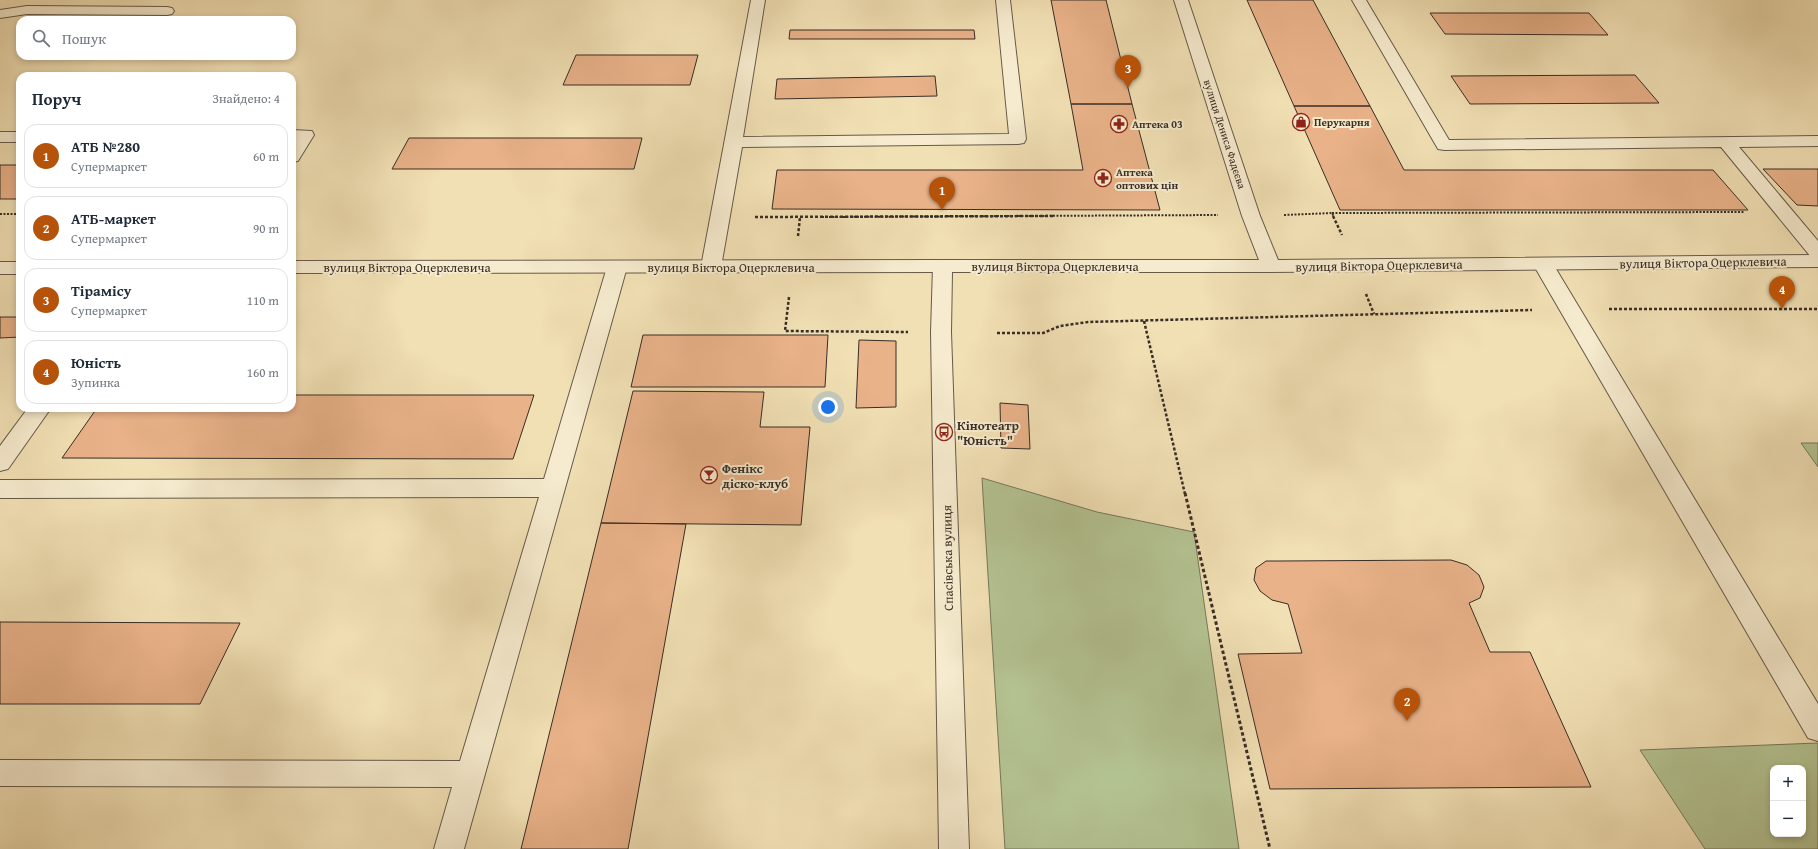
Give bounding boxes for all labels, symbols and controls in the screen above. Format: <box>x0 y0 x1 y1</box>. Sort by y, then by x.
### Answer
search box <box>16 16 296 60</box>
icon: search <box>30 27 52 49</box>
text: Пошук <box>62 28 106 49</box>
pin: 3 <box>1115 55 1141 88</box>
street label: вулиця Дениса Фадєєва <box>1200 77 1250 191</box>
text: Поруч <box>32 86 81 111</box>
text: Знайдено: 4 <box>212 89 280 108</box>
shop icon: Перукарня <box>1291 112 1311 132</box>
pharmacy icon: Аптека 03 <box>1109 114 1129 134</box>
place label: Перукарня <box>1314 114 1370 130</box>
place label: Аптека 03 <box>1132 116 1183 132</box>
text: АТБ №280 <box>71 136 140 157</box>
text: 1 <box>43 147 49 166</box>
text: 60 m <box>253 147 279 166</box>
text: Супермаркет <box>71 157 147 176</box>
place label: Аптека оптових цін <box>1116 164 1178 193</box>
pharmacy icon: Аптека оптових цін <box>1093 168 1113 188</box>
pin: 1 <box>929 177 955 210</box>
text: АТБ-маркет <box>71 208 156 229</box>
text: 2 <box>43 219 49 238</box>
text: 90 m <box>253 219 279 238</box>
text: Супермаркет <box>71 229 147 248</box>
street label: вулиця Віктора Оцерклевича <box>1619 252 1788 273</box>
street label: вулиця Віктора Оцерклевича <box>1295 255 1464 276</box>
street label: вулиця Віктора Оцерклевича <box>971 257 1139 276</box>
street label: вулиця Віктора Оцерклевича <box>323 258 491 277</box>
street label: вулиця Віктора Оцерклевича <box>647 258 815 277</box>
pin: 4 <box>1769 276 1795 309</box>
text: Тірамісу <box>71 280 132 301</box>
text: 3 <box>43 291 49 310</box>
text: 110 m <box>247 291 279 310</box>
text: Супермаркет <box>71 301 147 320</box>
text: Юність <box>71 352 121 373</box>
text: 4 <box>43 363 49 382</box>
text: 160 m <box>247 363 279 382</box>
text: Зупинка <box>71 373 120 392</box>
your location <box>818 397 838 417</box>
place label: Кінотеатр "Юність" <box>957 416 1020 450</box>
bus stop icon: Кінотеатр "Юність" <box>934 422 954 442</box>
place label: Фенікс діско-клуб <box>722 459 788 493</box>
bar icon: Фенікс діско-клуб <box>699 465 719 485</box>
street label: Спасівська вулиця <box>937 504 958 611</box>
pin: 2 <box>1394 688 1420 721</box>
map controls <box>1770 765 1806 837</box>
button: + <box>1770 765 1806 801</box>
button: − <box>1770 801 1806 837</box>

